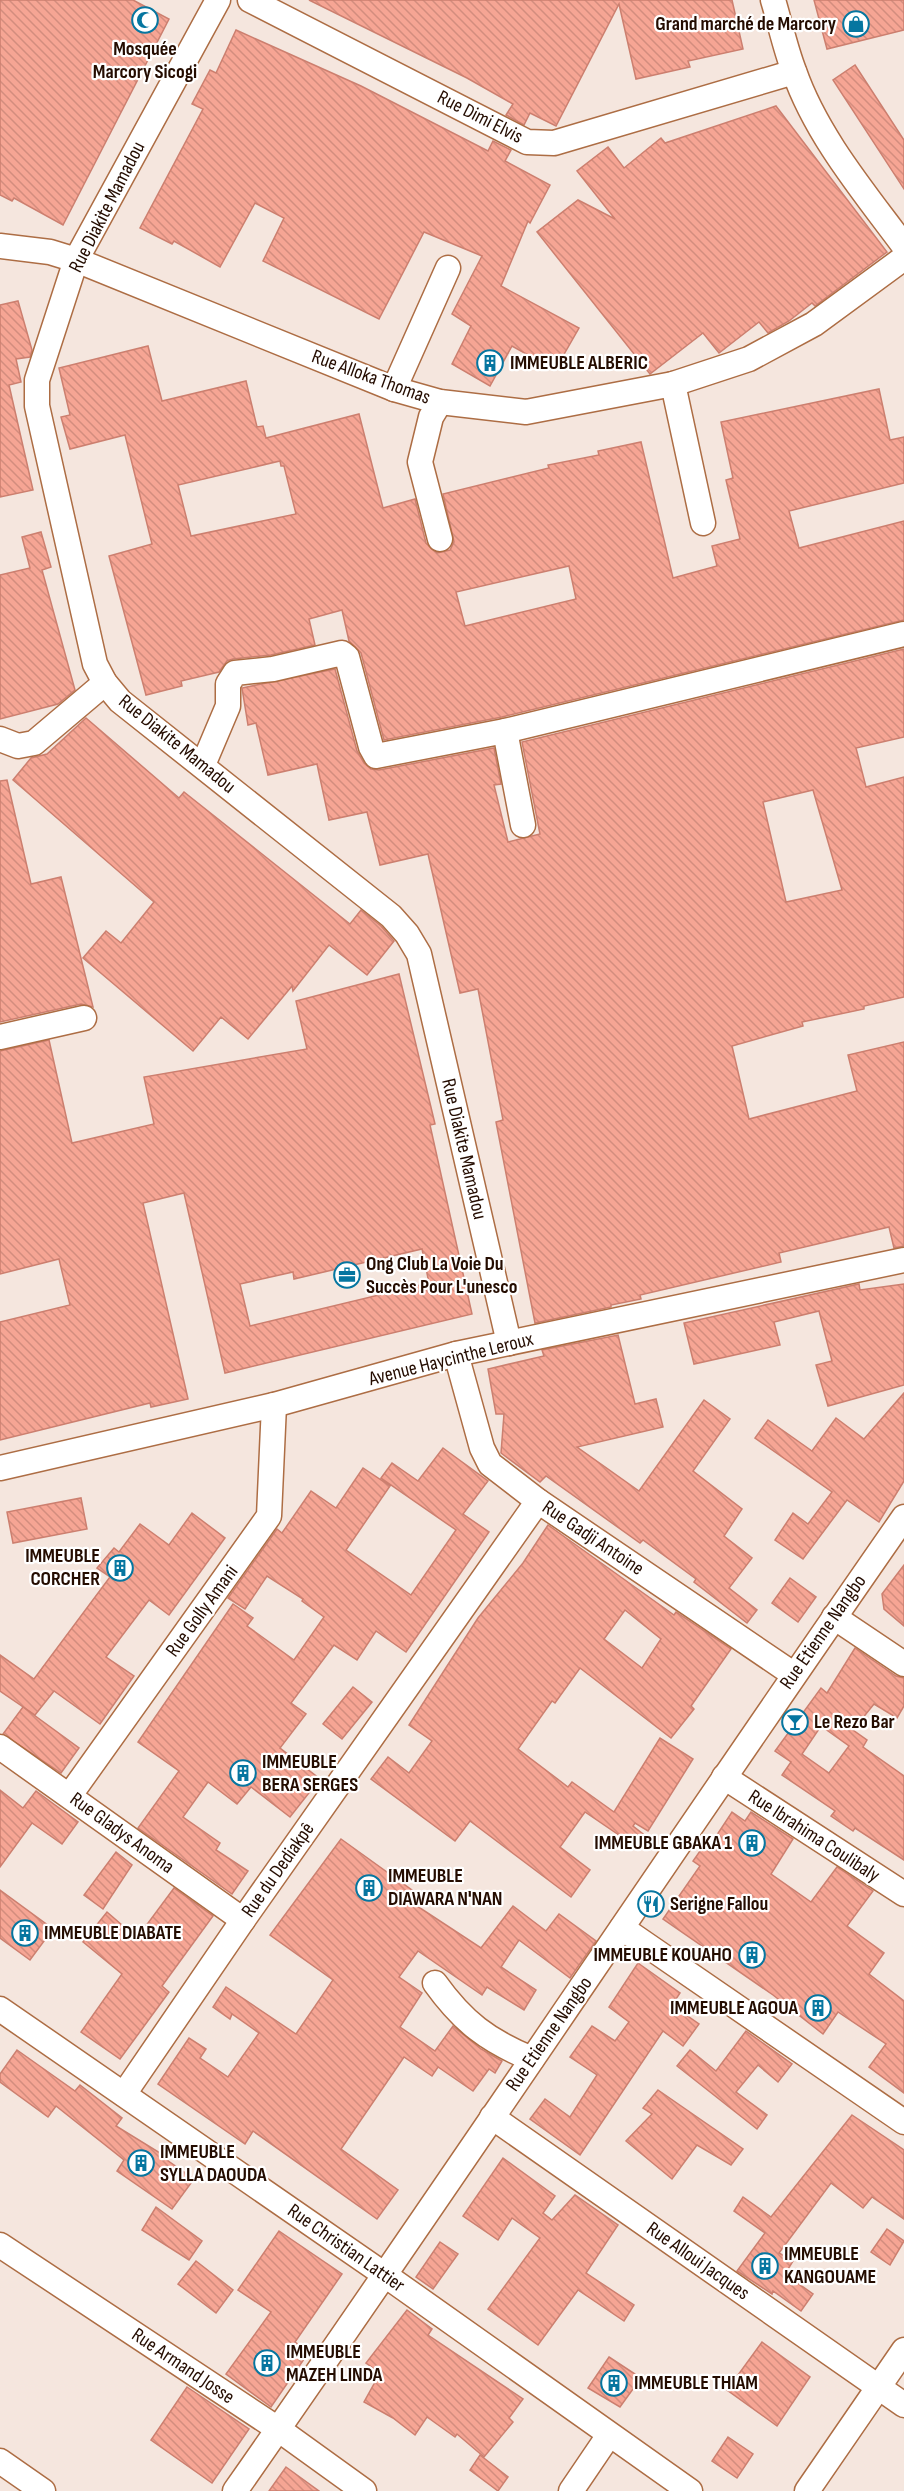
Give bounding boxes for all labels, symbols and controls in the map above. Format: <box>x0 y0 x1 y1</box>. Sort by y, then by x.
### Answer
mosque icon: Mosquée Marcory Sicogi <box>130 5 160 35</box>
shop icon: Grand marché de Marcory <box>841 9 871 39</box>
place label: Grand marché de Marcory <box>655 12 837 36</box>
place label: Mosquée Marcory Sicogi <box>93 37 197 84</box>
street label: Rue Dimi Elvis <box>433 85 527 149</box>
street label: Rue Diakite Mamadou <box>64 138 150 276</box>
street label: Rue Alloka Thomas <box>308 344 434 410</box>
building icon: IMMEUBLE ALBERIC <box>475 348 505 378</box>
place label: IMMEUBLE ALBERIC <box>510 351 648 375</box>
street label: Rue Diakite Mamadou <box>114 689 240 799</box>
street label: Rue Diakite Mamadou <box>436 1076 492 1222</box>
place label: Ong Club La Voie Du Succès Pour L'unesco <box>366 1252 517 1299</box>
office icon: Ong Club La Voie Du Succès Pour L'unesco <box>332 1260 362 1290</box>
street label: Avenue Haycinthe Leroux <box>365 1327 536 1391</box>
street label: Rue Gadji Antoine <box>538 1495 648 1581</box>
place label: IMMEUBLE CORCHER <box>25 1544 100 1591</box>
building icon: IMMEUBLE CORCHER <box>105 1553 135 1583</box>
street label: Rue Golly Amani <box>161 1561 243 1661</box>
street label: Rue Etienne Nangbo <box>775 1570 871 1694</box>
bar icon: Le Rezo Bar <box>780 1707 810 1737</box>
place label: Le Rezo Bar <box>814 1710 895 1734</box>
place label: IMMEUBLE BERA SERGES <box>262 1750 358 1797</box>
building icon: IMMEUBLE BERA SERGES <box>228 1758 258 1788</box>
street label: Rue Ibrahima Coulibaly <box>744 1785 884 1888</box>
street label: Rue Gladys Anoma <box>65 1787 179 1879</box>
street label: Rue du Dediakpê <box>237 1818 319 1922</box>
building icon: IMMEUBLE GBAKA 1 <box>737 1828 767 1858</box>
place label: IMMEUBLE GBAKA 1 <box>594 1831 732 1855</box>
place label: IMMEUBLE DIAWARA N'NAN <box>388 1864 502 1911</box>
building icon: IMMEUBLE DIAWARA N'NAN <box>354 1873 384 1903</box>
restaurant icon: Serigne Fallou <box>636 1889 666 1919</box>
place label: Serigne Fallou <box>670 1892 768 1916</box>
building icon: IMMEUBLE DIABATE <box>10 1918 40 1948</box>
place label: IMMEUBLE DIABATE <box>44 1921 182 1945</box>
building icon: IMMEUBLE KOUAHO <box>737 1940 767 1970</box>
place label: IMMEUBLE KOUAHO <box>593 1943 732 1967</box>
street label: Rue Etienne Nangbo <box>501 1972 597 2096</box>
building icon: IMMEUBLE AGOUA <box>803 1993 833 2023</box>
place label: IMMEUBLE AGOUA <box>670 1996 798 2020</box>
place label: IMMEUBLE SYLLA DAOUDA <box>160 2140 267 2187</box>
building icon: IMMEUBLE SYLLA DAOUDA <box>126 2148 156 2178</box>
street label: Rue Christian Lattier <box>283 2199 410 2297</box>
street label: Rue Alloui Jacques <box>642 2217 754 2305</box>
place label: IMMEUBLE KANGOUAME <box>784 2242 876 2289</box>
building icon: IMMEUBLE KANGOUAME <box>750 2251 780 2281</box>
street label: Rue Armand Josse <box>127 2323 239 2409</box>
place label: IMMEUBLE MAZEH LINDA <box>286 2340 383 2387</box>
building icon: IMMEUBLE MAZEH LINDA <box>252 2348 282 2378</box>
building icon: IMMEUBLE THIAM <box>599 2368 629 2398</box>
place label: IMMEUBLE THIAM <box>634 2371 758 2395</box>

